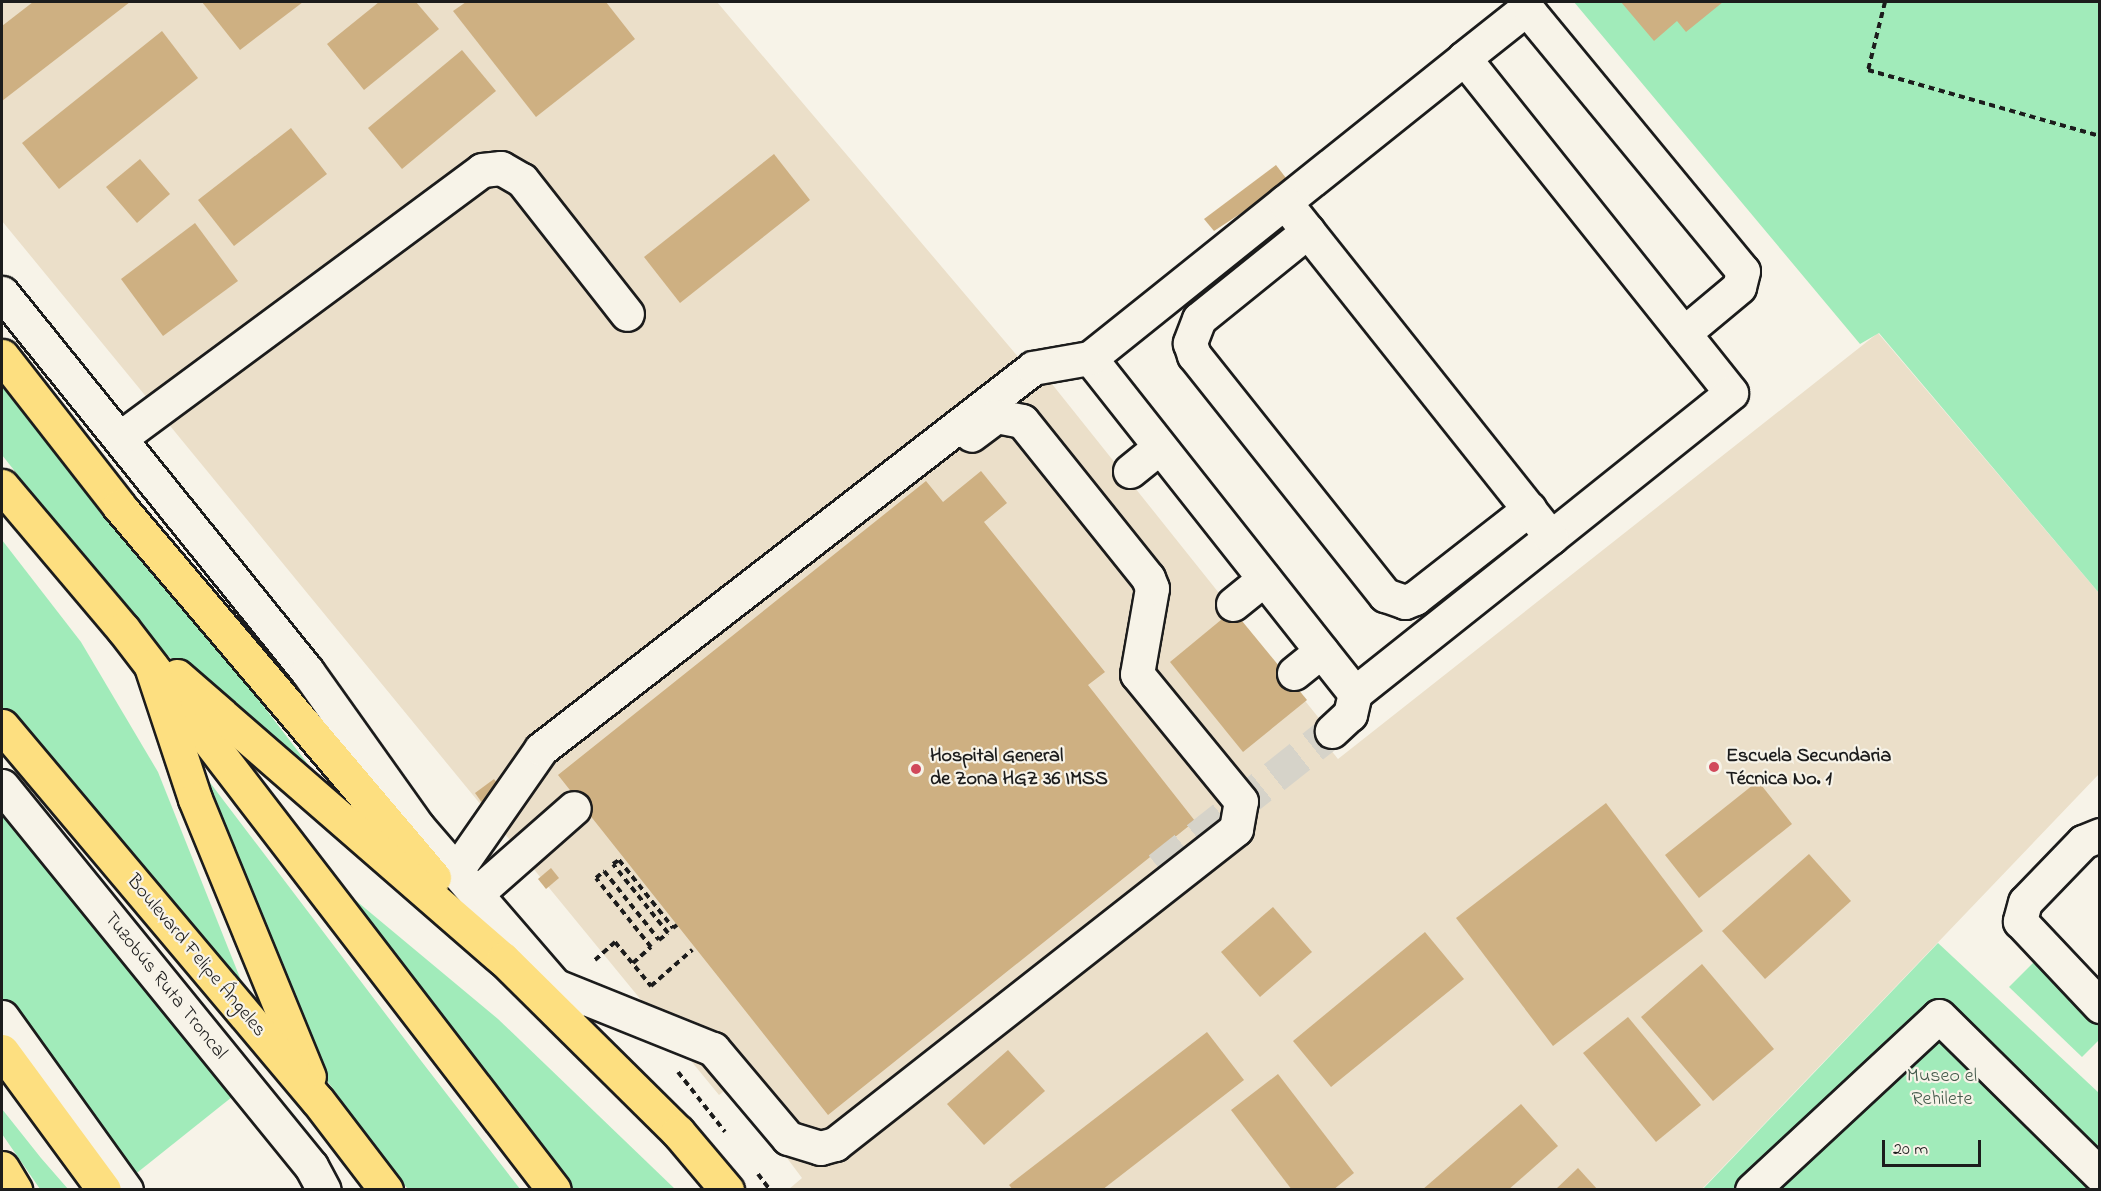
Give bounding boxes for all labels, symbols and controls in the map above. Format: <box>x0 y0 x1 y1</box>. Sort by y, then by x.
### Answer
place label: Escuela Secundaria Técnica No. 1 <box>1726 744 1891 791</box>
place label: Hospital General de Zona HGZ 36 IMSS <box>930 745 1108 792</box>
marker: Hospital General de Zona HGZ 36 IMSS <box>907 760 925 778</box>
marker: Escuela Secundaria Técnica No. 1 <box>1707 760 1721 774</box>
street label: Boulevard Felipe Ángeles <box>121 870 271 1042</box>
street label: Tuzobús Ruta Troncal <box>98 907 232 1065</box>
park label: Museo el Rehilete <box>1907 1064 1977 1111</box>
scale bar <box>1885 1128 1984 1166</box>
text: 20 m <box>1893 1137 1928 1163</box>

